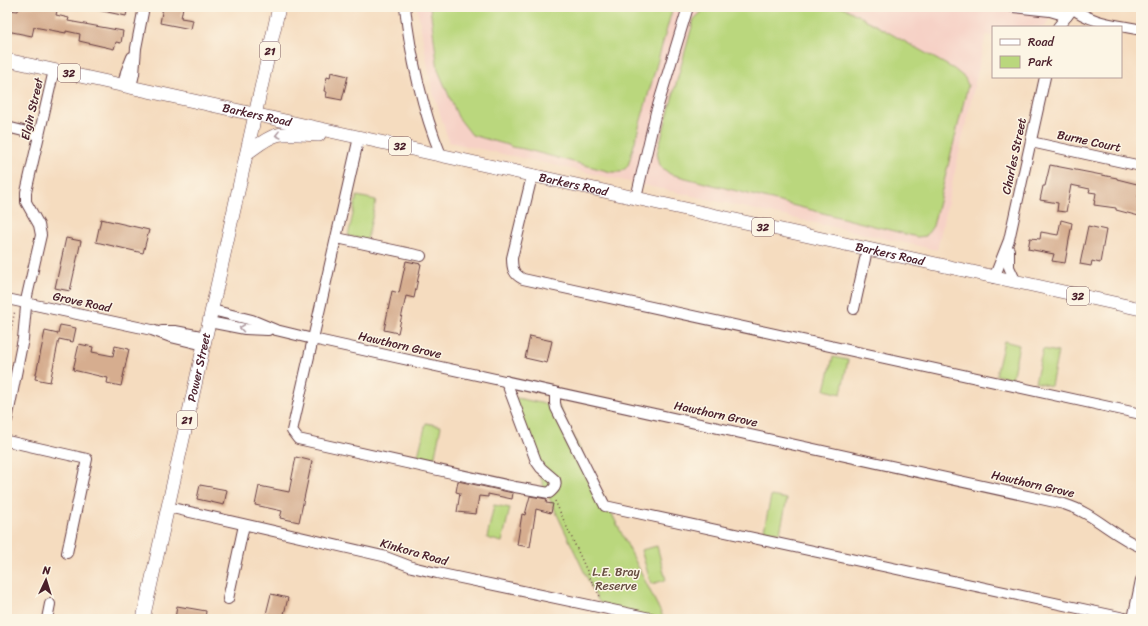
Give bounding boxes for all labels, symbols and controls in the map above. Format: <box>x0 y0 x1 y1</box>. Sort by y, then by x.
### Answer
legend <box>992 26 1122 78</box>
text: Road <box>1028 31 1055 53</box>
road number: 21 <box>260 42 280 60</box>
text: Park <box>1028 51 1053 73</box>
road number: 32 <box>58 64 80 82</box>
street label: Elgin Street <box>14 74 50 142</box>
street label: Barkers Road <box>220 97 294 133</box>
street label: Charles Street <box>995 116 1033 196</box>
street label: Burne Court <box>1055 124 1123 158</box>
one-way arrow <box>275 131 281 139</box>
road number: 32 <box>389 137 411 155</box>
street label: Barkers Road <box>537 166 611 203</box>
road number: 32 <box>752 218 774 236</box>
street label: Barkers Road <box>853 236 927 272</box>
street label: Grove Road <box>51 285 114 319</box>
road number: 32 <box>1067 287 1089 305</box>
one-way arrow <box>239 324 246 333</box>
street label: Hawthorn Grove <box>356 325 444 365</box>
street label: Power Street <box>181 330 217 404</box>
street label: Hawthorn Grove <box>672 394 760 434</box>
road number: 21 <box>177 411 197 429</box>
street label: Hawthorn Grove <box>989 464 1077 504</box>
street label: Kinkora Road <box>378 532 452 573</box>
north arrow <box>26 560 66 600</box>
text: N <box>41 561 52 580</box>
park label: L.E. Bray Reserve <box>592 561 640 597</box>

